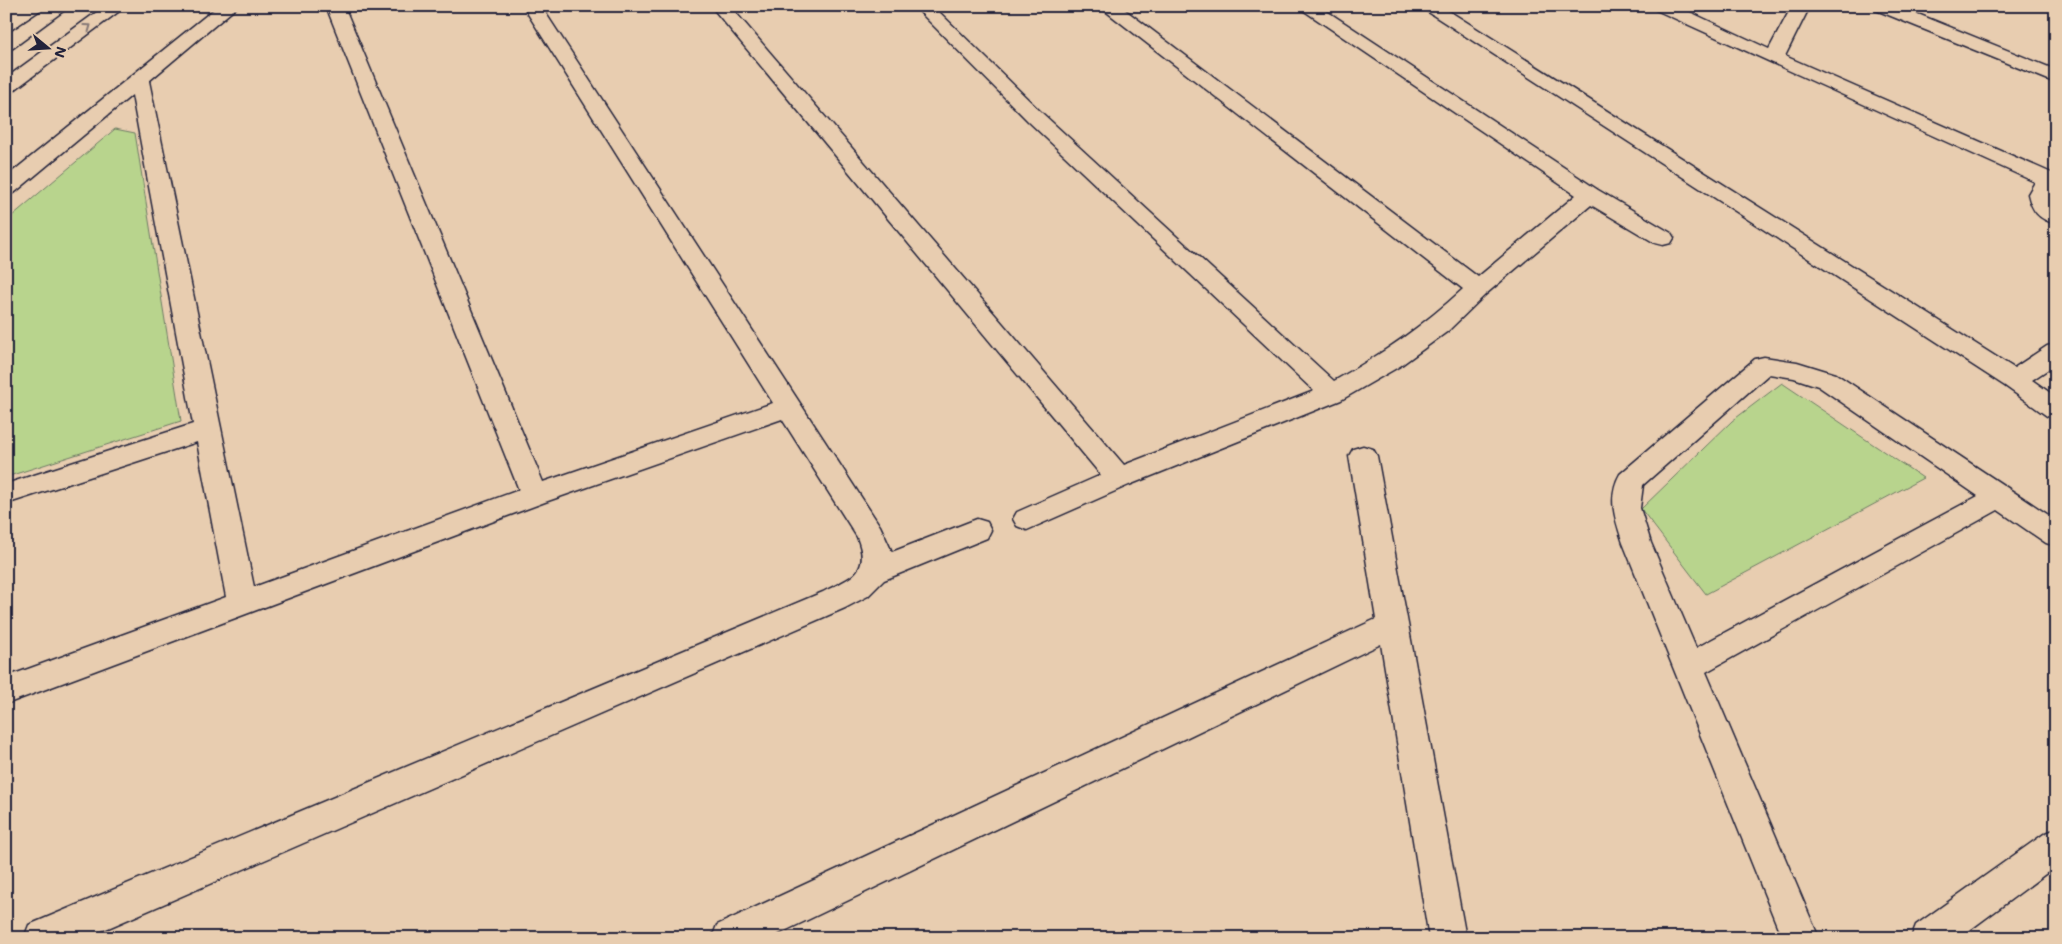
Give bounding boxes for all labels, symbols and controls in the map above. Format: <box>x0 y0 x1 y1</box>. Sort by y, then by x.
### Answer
north arrow <box>22 22 72 72</box>
one-way arrow <box>82 25 91 33</box>
text: N <box>50 44 72 60</box>

